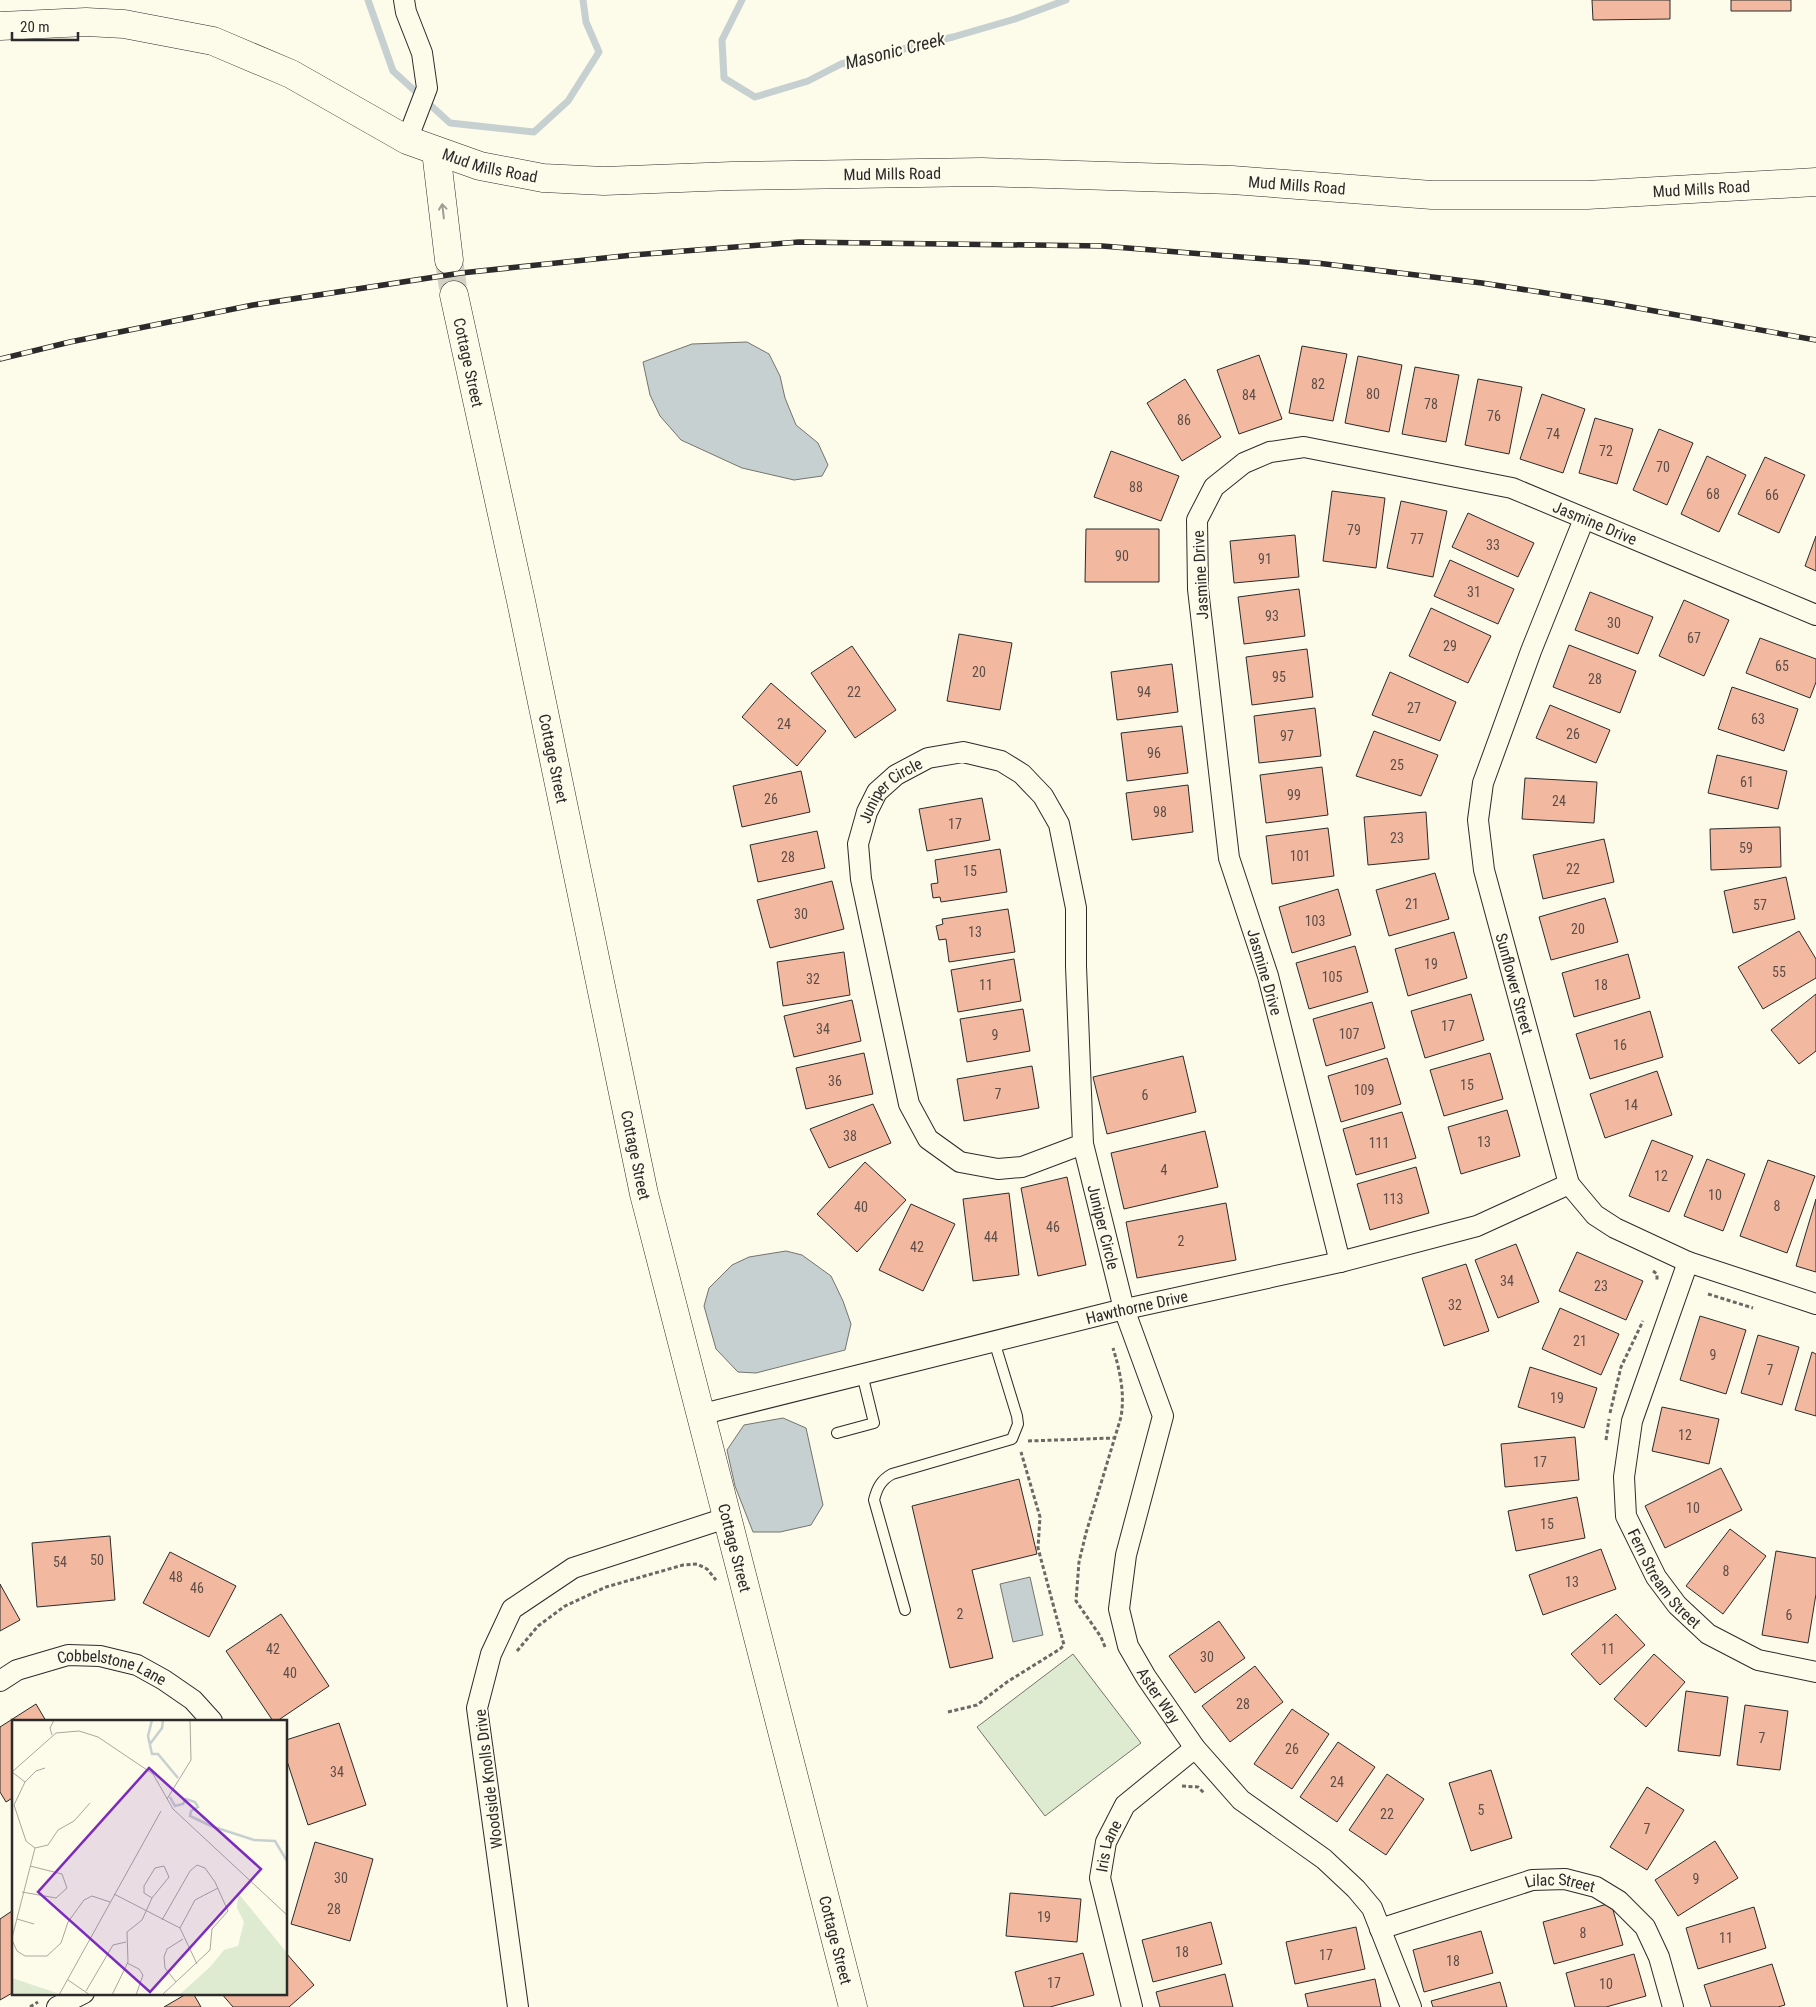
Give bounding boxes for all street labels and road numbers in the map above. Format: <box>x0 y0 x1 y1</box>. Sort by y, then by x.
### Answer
street label: Mud Mills Road <box>440 144 539 187</box>
street label: Mud Mills Road <box>843 164 941 184</box>
street label: Mud Mills Road <box>1248 172 1346 198</box>
street label: Mud Mills Road <box>1652 177 1751 201</box>
street label: Cottage Street <box>449 316 487 409</box>
street label: Jasmine Drive <box>1550 497 1640 549</box>
street label: Jasmine Drive <box>1189 530 1212 620</box>
street label: Cottage Street <box>535 712 572 805</box>
street label: Juniper Circle <box>855 754 925 825</box>
street label: Jasmine Drive <box>1243 927 1286 1018</box>
street label: Sunflower Street <box>1492 931 1537 1037</box>
street label: Cottage Street <box>617 1109 654 1202</box>
street label: Juniper Circle <box>1083 1183 1123 1272</box>
street label: Hawthorne Drive <box>1084 1287 1190 1328</box>
street label: Cottage Street <box>714 1501 755 1594</box>
street label: Fern Stream Street <box>1624 1526 1705 1633</box>
street label: Cobbelstone Lane <box>55 1646 170 1689</box>
street label: Aster Way <box>1133 1664 1184 1728</box>
street label: Woodside Knolls Drive <box>471 1708 506 1850</box>
street label: Iris Lane <box>1092 1817 1126 1874</box>
street label: Lilac Street <box>1522 1870 1597 1896</box>
street label: Cottage Street <box>815 1894 856 1987</box>

